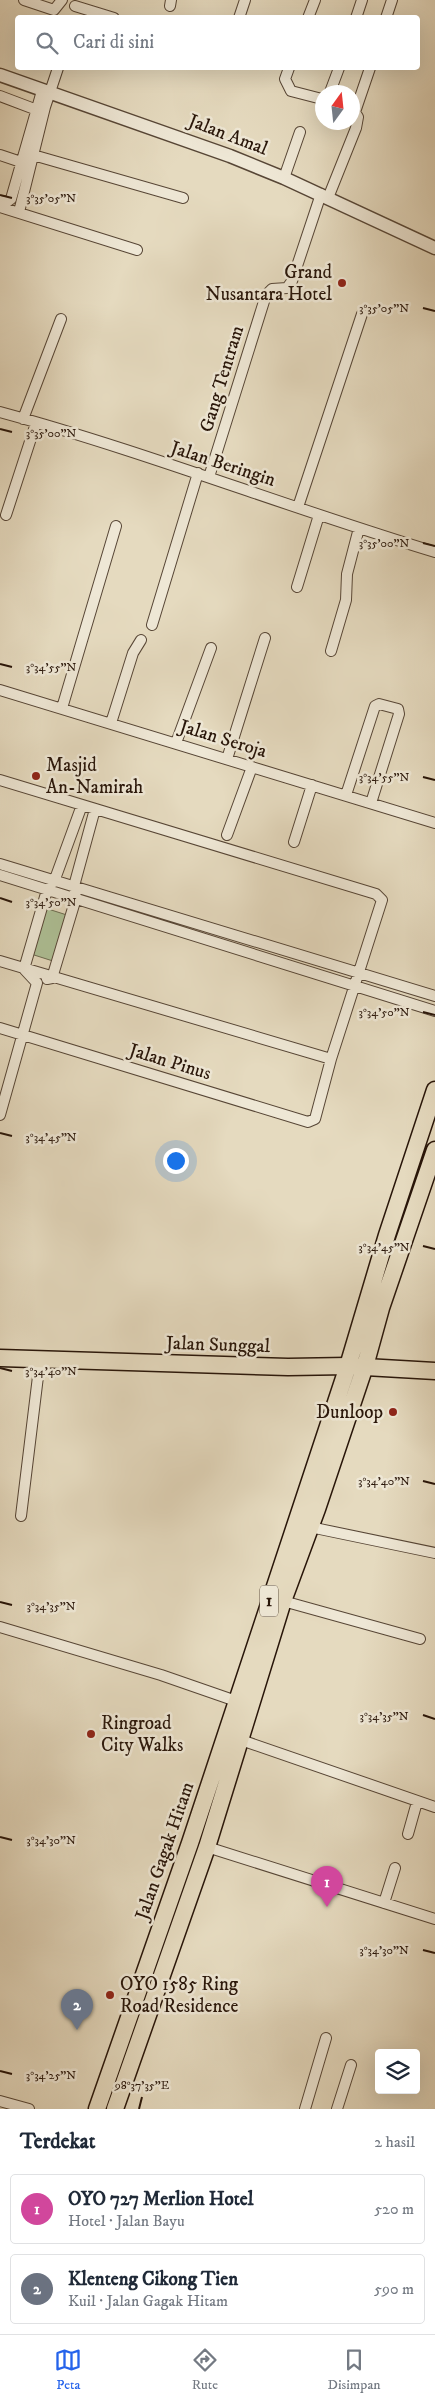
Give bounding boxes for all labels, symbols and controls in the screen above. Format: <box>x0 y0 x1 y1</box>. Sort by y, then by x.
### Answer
search box <box>15 15 420 70</box>
icon: search <box>33 29 61 57</box>
text: Cari di sini <box>73 31 154 54</box>
north arrow <box>315 85 360 130</box>
street label: Jalan Amal <box>183 109 271 161</box>
text: 3°35'05"N <box>26 191 76 206</box>
place label: Grand Nusantara Hotel <box>205 261 333 306</box>
marker: Grand Nusantara Hotel <box>336 277 348 289</box>
text: 3°35'05"N <box>359 301 409 316</box>
street label: Gang Tentram <box>195 323 249 435</box>
text: 3°35'00"N <box>26 426 76 441</box>
street label: Jalan Beringin <box>166 436 278 492</box>
text: 3°35'00"N <box>359 536 409 551</box>
text: 3°34'55"N <box>26 660 76 675</box>
street label: Jalan Seroja <box>175 714 269 763</box>
place label: Masjid An-Namirah <box>46 754 143 799</box>
marker: Masjid An-Namirah <box>30 770 42 782</box>
text: 3°34'55"N <box>359 770 409 785</box>
text: 3°34'50"N <box>26 895 77 910</box>
text: 3°34'50"N <box>359 1005 410 1020</box>
street label: Jalan Pinus <box>124 1038 214 1085</box>
text: 3°34'45"N <box>25 1130 77 1145</box>
your location <box>163 1148 189 1174</box>
text: 3°34'45"N <box>358 1240 410 1255</box>
street label: Jalan Sunggal <box>163 1332 271 1358</box>
text: 3°34'40"N <box>25 1364 77 1379</box>
place label: Dunloop <box>316 1401 383 1424</box>
marker: Dunloop <box>387 1406 399 1418</box>
text: 3°34'40"N <box>358 1474 410 1489</box>
road number: 1 <box>260 1585 278 1616</box>
text: 3°34'35"N <box>26 1599 76 1614</box>
text: 3°34'35"N <box>359 1709 409 1724</box>
place label: Ringroad City Walks <box>101 1712 183 1757</box>
marker: Ringroad City Walks <box>85 1728 97 1740</box>
street label: Jalan Gagak Hitam <box>130 1779 199 1925</box>
text: 3°34'30"N <box>26 1833 76 1848</box>
pin: 1 <box>311 1866 343 1907</box>
text: 3°34'30"N <box>359 1943 409 1958</box>
place label: OYO 1585 Ring Road Residence <box>120 1973 239 2018</box>
pin: 2 <box>61 1989 93 2030</box>
marker: OYO 1585 Ring Road Residence <box>104 1989 116 2001</box>
map controls <box>375 2049 420 2094</box>
button: layers <box>375 2049 420 2094</box>
text: 3°34'25"N <box>26 2068 76 2083</box>
text: 98°37'35"E <box>114 2078 170 2093</box>
text: Terdekat <box>20 2129 95 2155</box>
text: 2 hasil <box>374 2132 415 2152</box>
text: OYO 727 Merlion Hotel <box>68 2188 253 2211</box>
text: 1 <box>34 2199 40 2219</box>
text: 520 m <box>374 2199 414 2219</box>
text: Hotel · Jalan Bayu <box>68 2211 185 2231</box>
text: Klenteng Cikong Tien <box>68 2268 238 2291</box>
text: 2 <box>33 2279 41 2299</box>
text: 590 m <box>374 2279 414 2299</box>
text: Kuil · Jalan Gagak Hitam <box>68 2291 228 2311</box>
tab: Peta <box>54 2346 82 2394</box>
tab: Rute <box>191 2346 219 2394</box>
tab: Disimpan <box>328 2346 381 2394</box>

